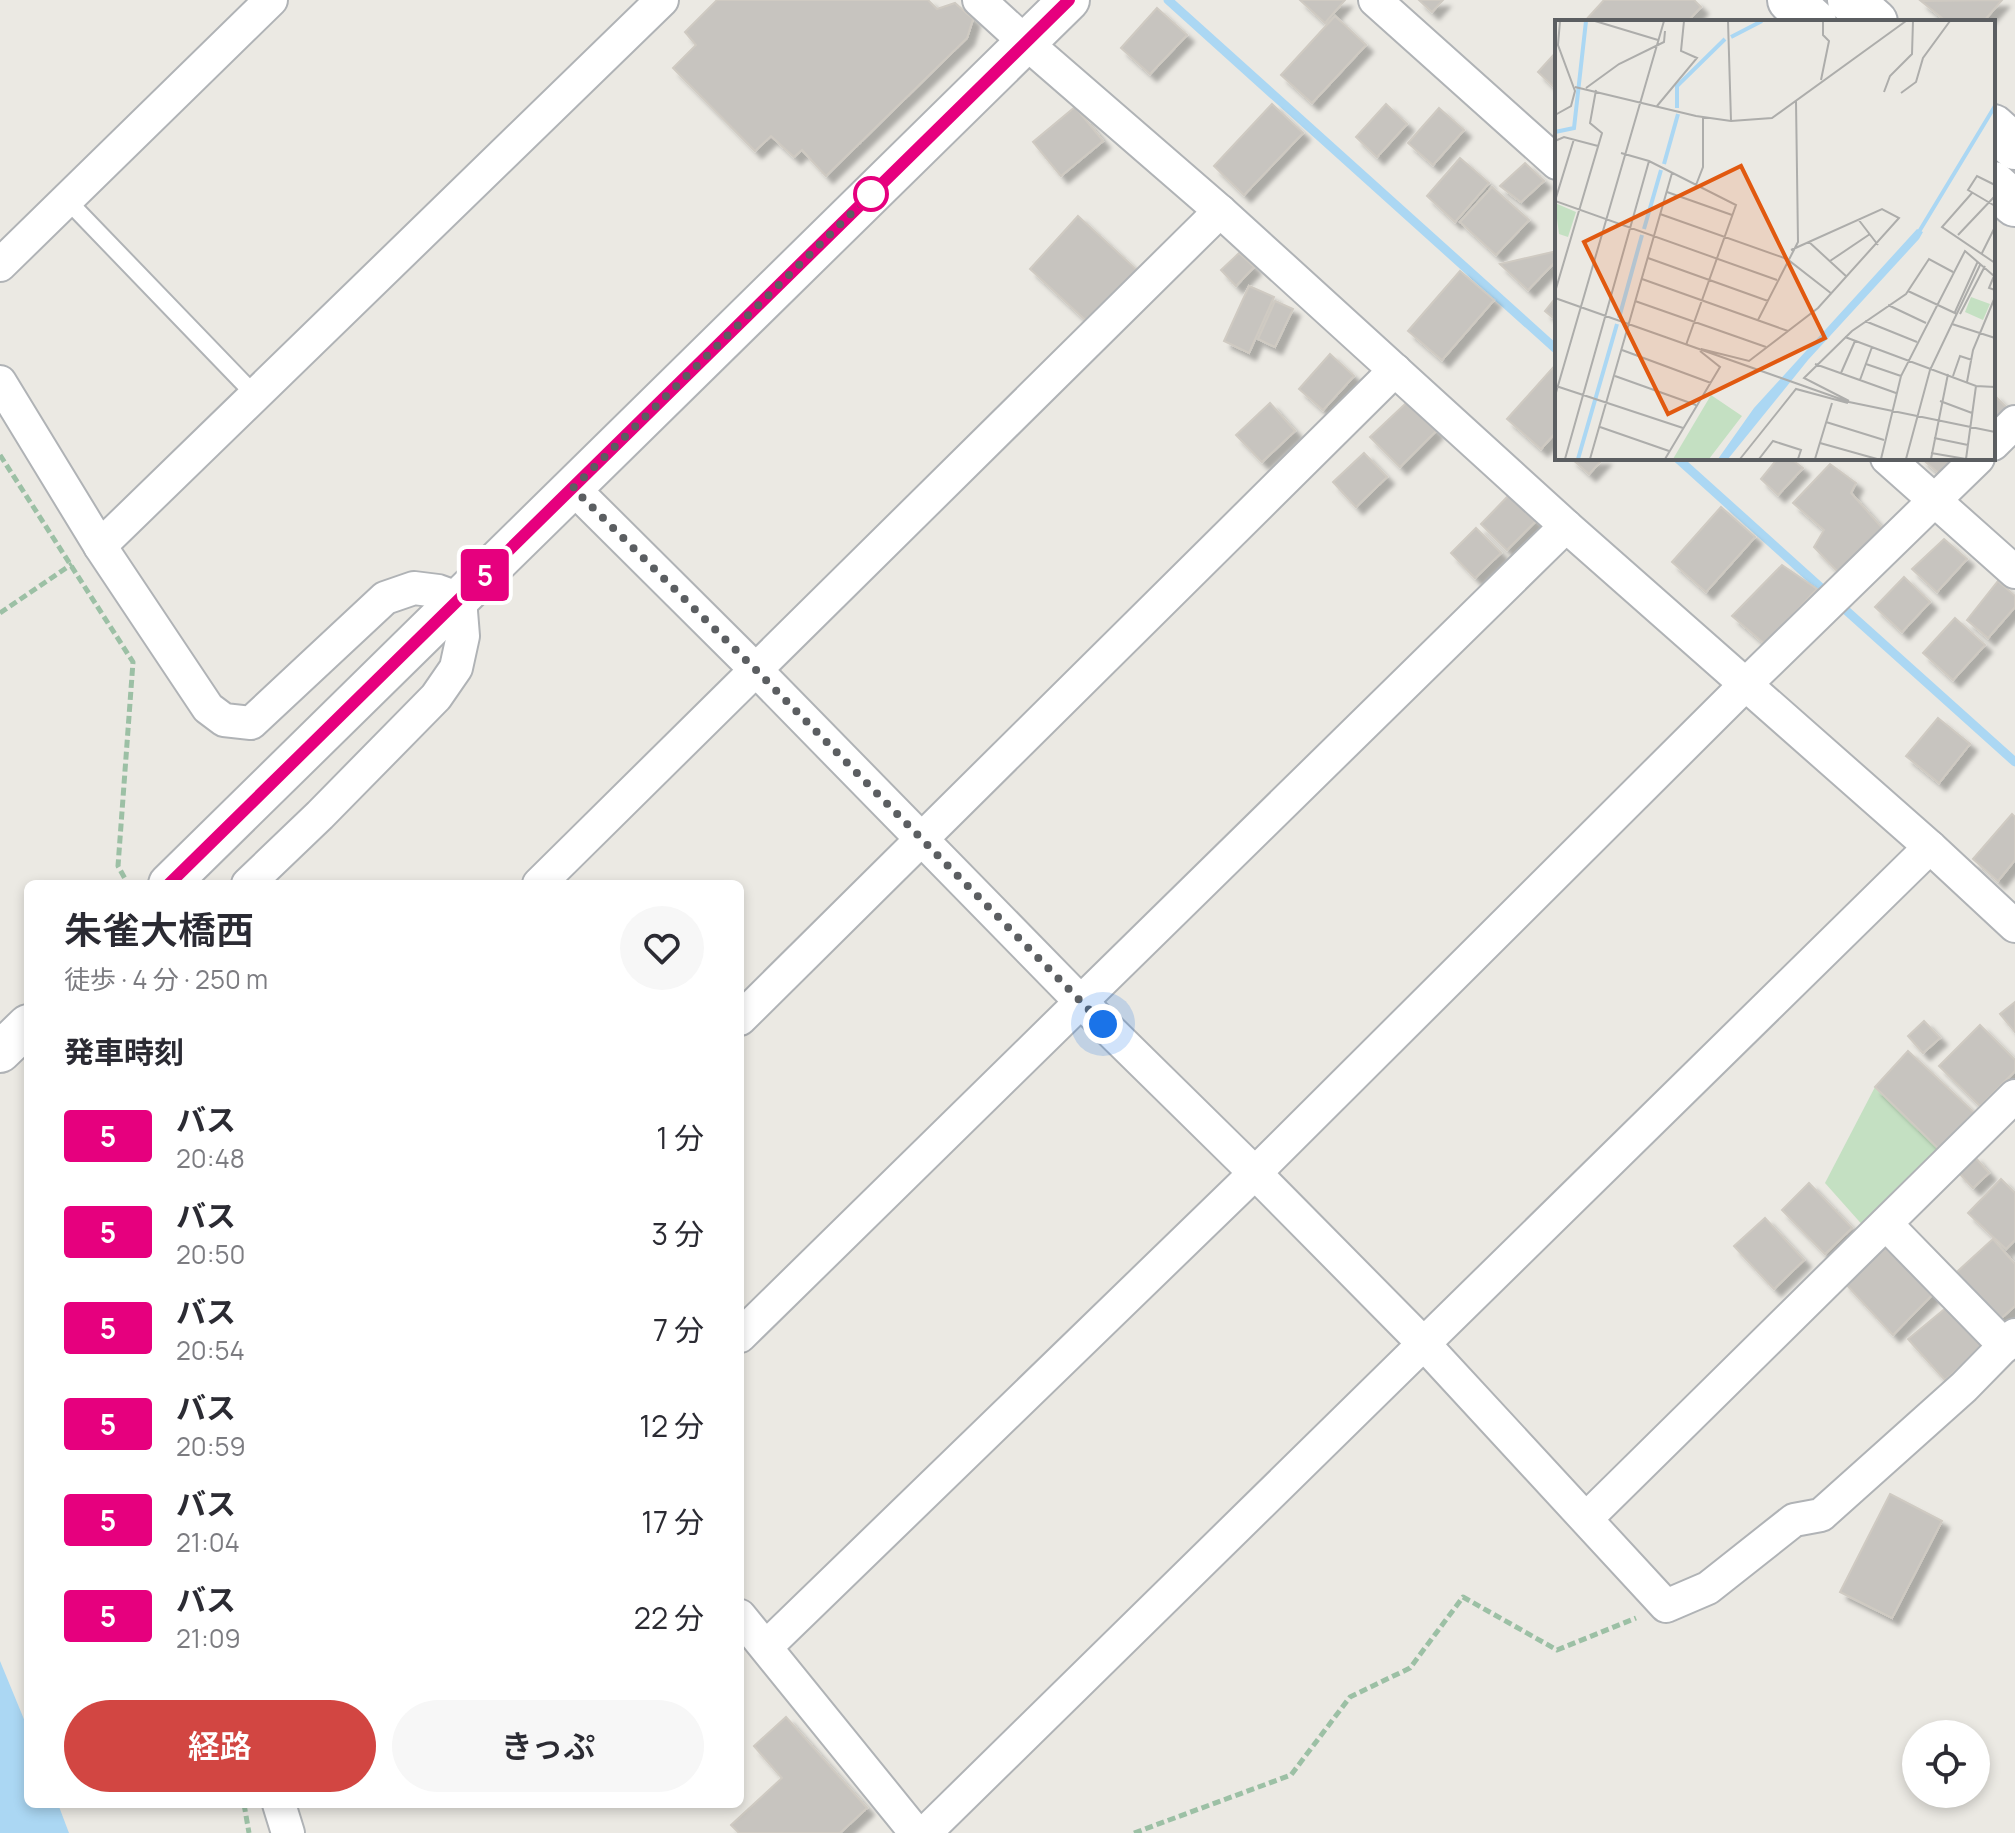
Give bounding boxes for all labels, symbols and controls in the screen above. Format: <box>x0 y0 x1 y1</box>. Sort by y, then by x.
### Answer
inset map <box>1555 20 1995 460</box>
unlabelled marker <box>854 177 888 211</box>
line badge: 5 <box>459 549 511 601</box>
text: 5 <box>477 556 493 594</box>
text: 朱雀大橋西 <box>64 903 254 955</box>
button: heart <box>620 906 704 990</box>
text: 徒歩 · 4 分 · 250 m <box>64 961 268 997</box>
your location <box>1083 1004 1123 1044</box>
text: 発車時刻 <box>64 1031 184 1072</box>
text: バス <box>176 1099 236 1140</box>
text: 5 <box>100 1117 116 1155</box>
text: 1 分 <box>656 1117 704 1158</box>
text: 20:48 <box>176 1140 245 1176</box>
text: バス <box>176 1195 236 1236</box>
text: 5 <box>100 1213 116 1251</box>
text: 3 分 <box>651 1213 704 1254</box>
text: 20:50 <box>176 1236 245 1272</box>
text: バス <box>176 1291 236 1332</box>
text: 5 <box>100 1309 116 1347</box>
text: 7 分 <box>653 1309 704 1350</box>
text: 20:54 <box>176 1332 245 1368</box>
text: バス <box>176 1387 236 1428</box>
text: 5 <box>100 1405 116 1443</box>
text: 12 分 <box>639 1405 704 1446</box>
text: 20:59 <box>176 1428 246 1464</box>
text: バス <box>176 1483 236 1524</box>
text: 5 <box>100 1501 116 1539</box>
text: 17 分 <box>641 1501 704 1542</box>
text: 21:04 <box>176 1524 240 1560</box>
text: バス <box>176 1579 236 1620</box>
text: 5 <box>100 1597 116 1635</box>
text: 22 分 <box>634 1597 704 1638</box>
text: 21:09 <box>176 1620 241 1656</box>
button: 経路 <box>64 1700 376 1792</box>
button: きっぷ <box>392 1700 704 1792</box>
map controls <box>1902 1720 1990 1808</box>
button: locate <box>1902 1720 1990 1808</box>

